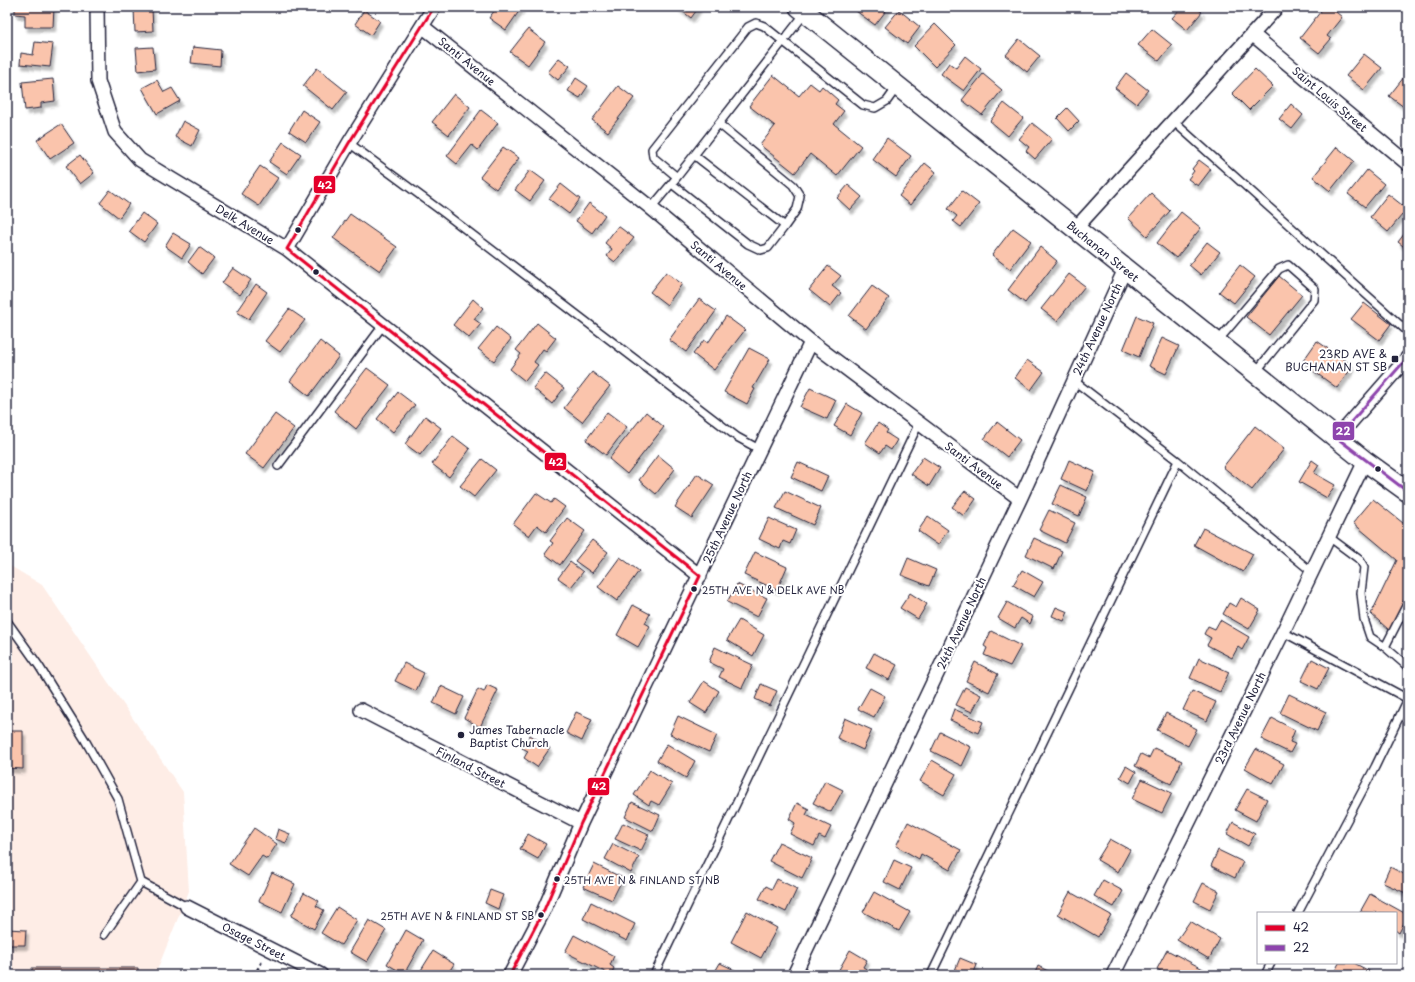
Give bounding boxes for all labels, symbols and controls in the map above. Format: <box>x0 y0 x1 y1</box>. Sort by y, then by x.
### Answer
street label: Santi Avenue <box>435 33 500 90</box>
street label: Saint Louis Street <box>1289 62 1372 136</box>
line badge: 42 <box>313 175 336 194</box>
text: 42 <box>318 176 333 193</box>
street label: Delk Avenue <box>213 200 277 248</box>
street label: Buchanan Street <box>1063 216 1143 286</box>
unlabelled marker <box>293 225 303 235</box>
street label: Santi Avenue <box>687 236 751 294</box>
unlabelled marker <box>311 267 321 277</box>
street label: 24th Avenue North <box>1068 280 1126 378</box>
place label: 23RD AVE & BUCHANAN ST SB <box>1285 345 1387 375</box>
marker: 23RD AVE & BUCHANAN ST SB <box>1390 354 1400 364</box>
line badge: 22 <box>1332 421 1355 441</box>
text: 22 <box>1336 422 1350 439</box>
street label: Santi Avenue <box>941 437 1007 493</box>
line badge: 42 <box>544 452 567 471</box>
text: 42 <box>549 453 564 470</box>
unlabelled marker <box>1373 464 1383 474</box>
street label: 25th Avenue North <box>698 468 756 566</box>
street label: 24th Avenue North <box>932 574 990 672</box>
place label: 25TH AVE N & DELK AVE NB <box>702 582 845 597</box>
marker: 25TH AVE N & DELK AVE NB <box>689 584 699 594</box>
street label: 23rd Avenue North <box>1210 669 1270 767</box>
place label: James Tabernacle Baptist Church <box>469 721 565 751</box>
marker: James Tabernacle Baptist Church <box>456 730 466 740</box>
street label: Finland Street <box>433 742 509 792</box>
line badge: 42 <box>587 777 610 796</box>
text: 42 <box>592 777 607 794</box>
place label: 25TH AVE N & FINLAND ST NB <box>564 872 720 887</box>
marker: 25TH AVE N & FINLAND ST NB <box>552 874 562 884</box>
place label: 25TH AVE N & FINLAND ST SB <box>381 908 534 923</box>
marker: 25TH AVE N & FINLAND ST SB <box>536 910 546 920</box>
legend <box>1257 912 1397 964</box>
street label: Osage Street <box>219 918 289 964</box>
text: 42 <box>1293 918 1309 936</box>
text: 22 <box>1293 938 1309 956</box>

